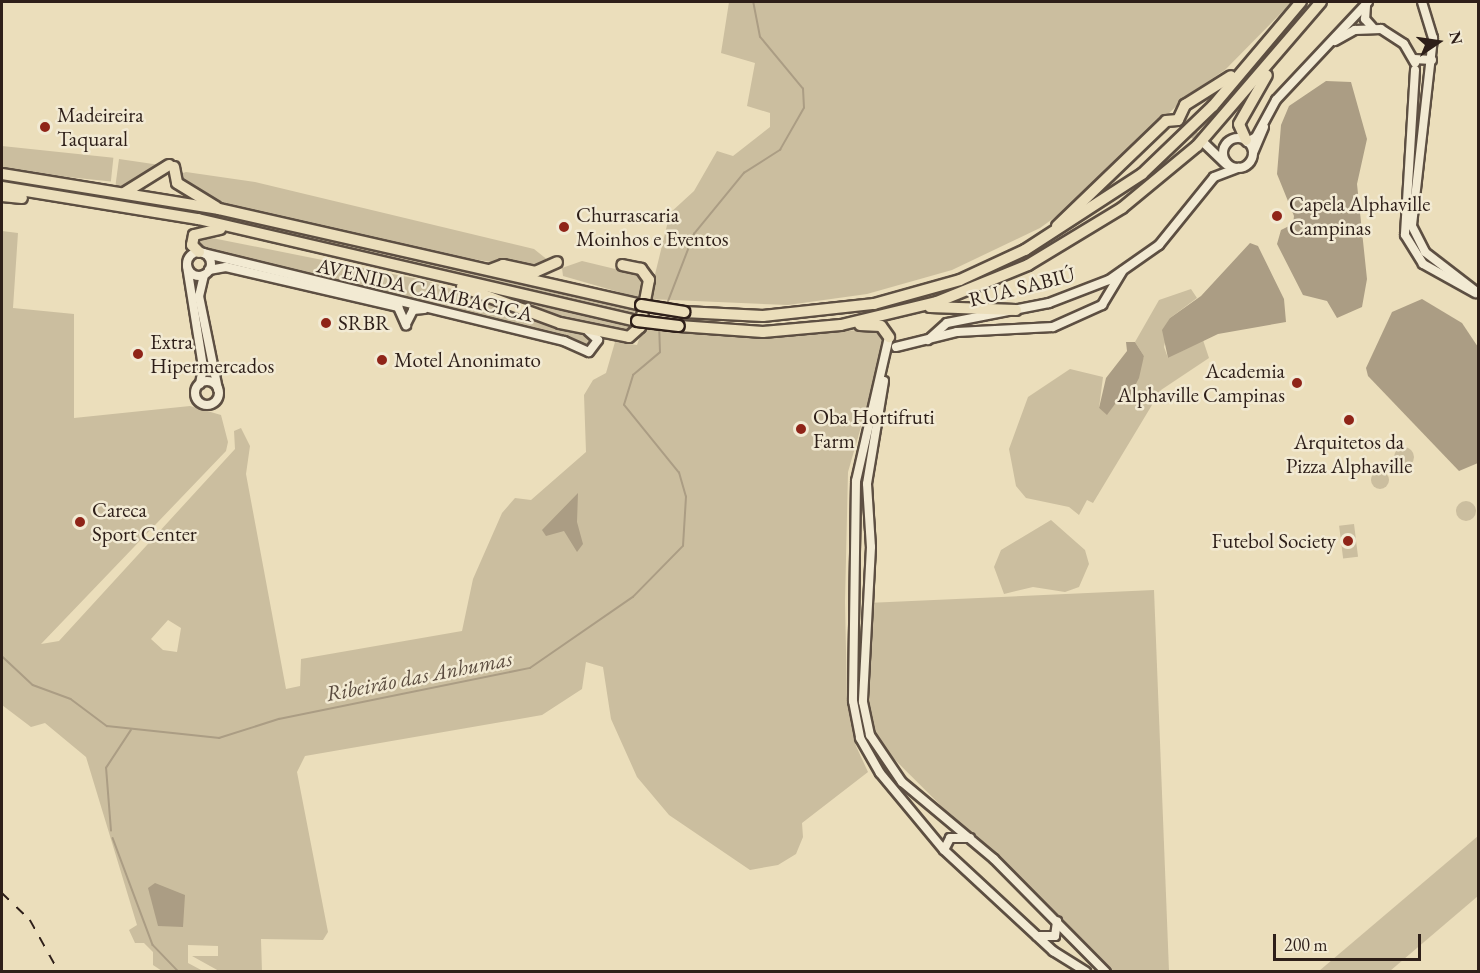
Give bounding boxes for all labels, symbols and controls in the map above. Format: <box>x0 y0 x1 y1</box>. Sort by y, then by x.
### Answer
north arrow <box>1408 12 1468 72</box>
text: N <box>1444 29 1468 47</box>
place label: Madeireira Taquaral <box>57 102 144 152</box>
marker: Madeireira Taquaral <box>38 120 52 134</box>
place label: Capela Alphaville Campinas <box>1289 191 1431 241</box>
place label: Churrascaria Moinhos e Eventos <box>576 202 729 252</box>
marker: Capela Alphaville Campinas <box>1270 209 1284 223</box>
marker: Churrascaria Moinhos e Eventos <box>557 220 571 234</box>
street label: AVENIDA CAMBACICA <box>314 253 536 327</box>
street label: RUA SABIÚ <box>966 262 1078 312</box>
place label: SRBR <box>338 310 390 336</box>
marker: SRBR <box>319 316 333 330</box>
place label: Extra Hipermercados <box>150 329 274 379</box>
marker: Extra Hipermercados <box>131 347 145 361</box>
place label: Motel Anonimato <box>394 347 541 373</box>
marker: Motel Anonimato <box>375 353 389 367</box>
place label: Academia Alphaville Campinas <box>1117 358 1285 408</box>
marker: Academia Alphaville Campinas <box>1290 376 1304 390</box>
place label: Oba Hortifruti Farm <box>813 404 935 454</box>
marker: Arquitetos da Pizza Alphaville <box>1342 413 1356 427</box>
marker: Oba Hortifruti Farm <box>794 422 808 436</box>
place label: Arquitetos da Pizza Alphaville <box>1286 429 1412 479</box>
place label: Careca Sport Center <box>92 497 197 547</box>
marker: Careca Sport Center <box>73 515 87 529</box>
place label: Futebol Society <box>1211 528 1336 554</box>
marker: Futebol Society <box>1341 534 1355 548</box>
water label: Ribeirão das Anhumas <box>324 645 514 707</box>
scale bar <box>1276 922 1424 960</box>
text: 200 m <box>1284 933 1328 956</box>

